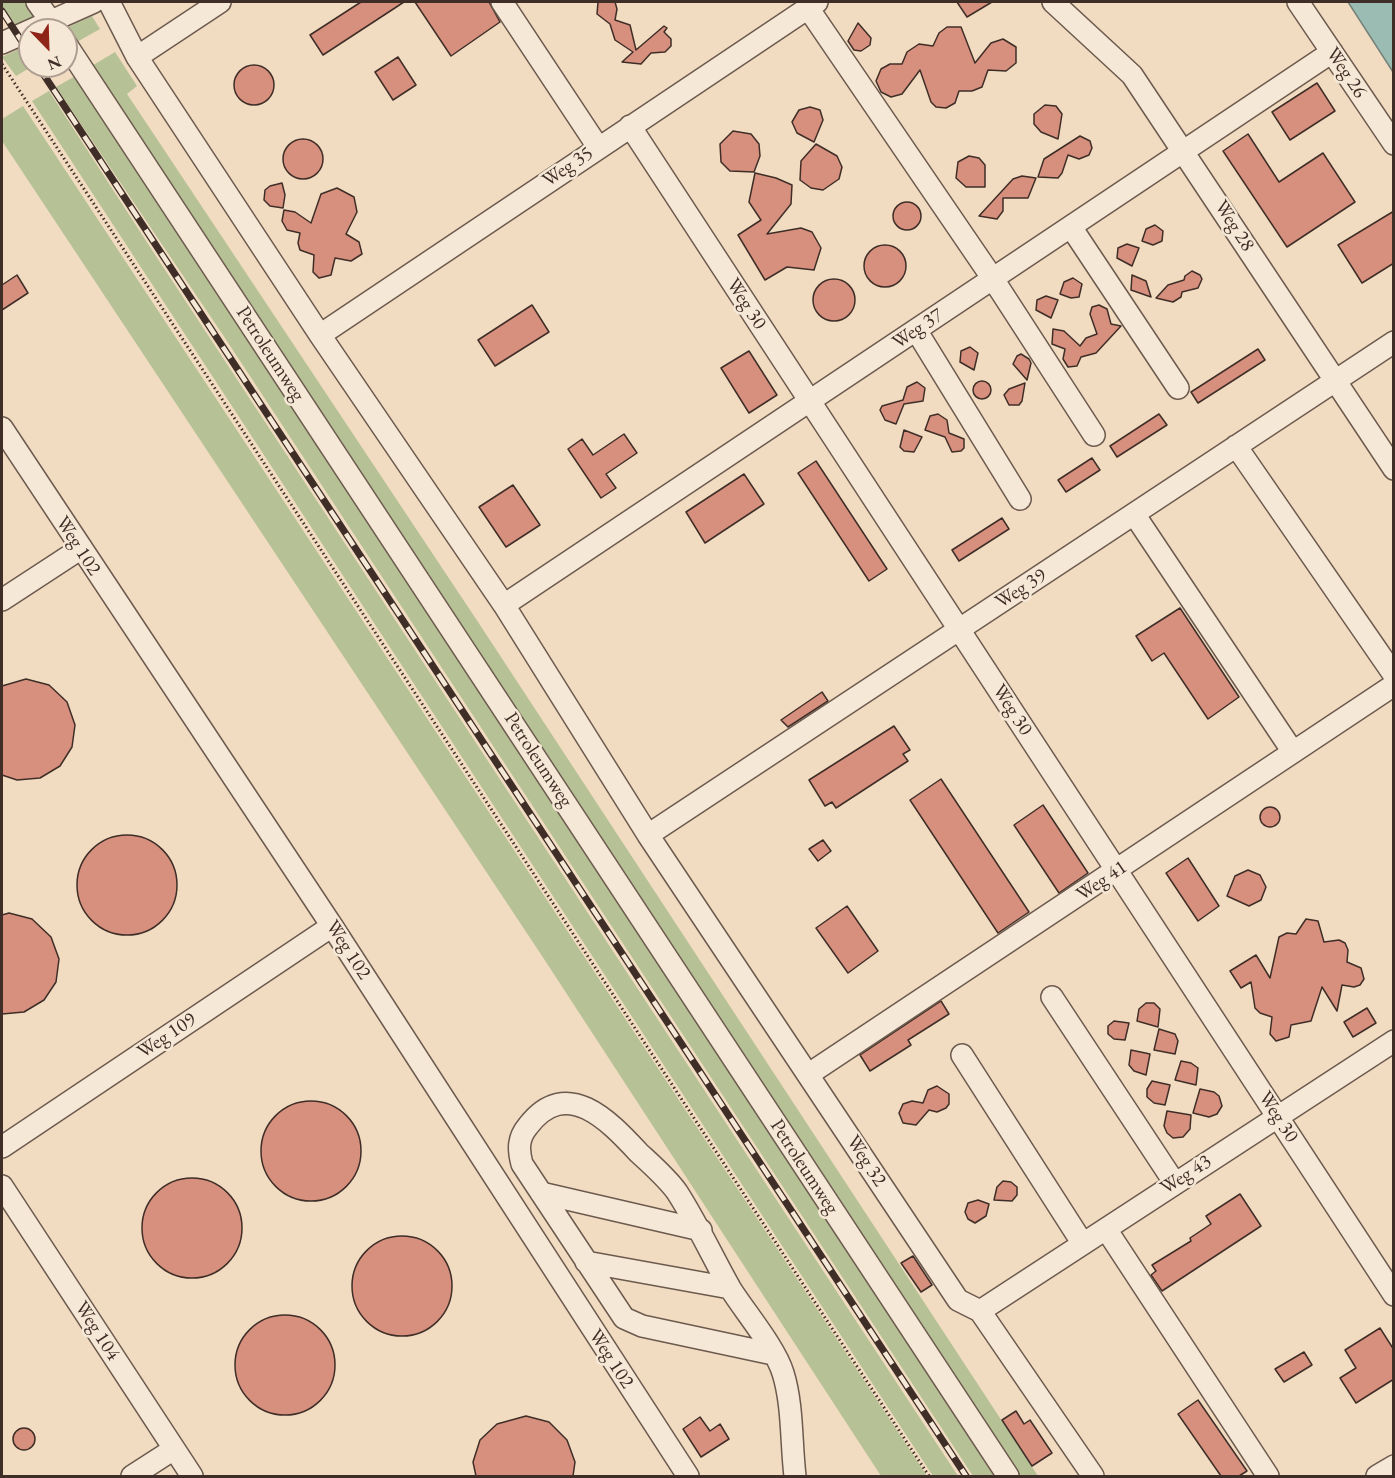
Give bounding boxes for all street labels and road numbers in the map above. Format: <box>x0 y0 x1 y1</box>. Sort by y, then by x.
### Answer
street label: Weg 26 <box>1320 43 1372 103</box>
street label: Weg 35 <box>538 141 598 193</box>
street label: Weg 28 <box>1209 196 1259 256</box>
street label: Weg 30 <box>721 274 771 334</box>
street label: Petroleumweg <box>230 302 310 406</box>
street label: Weg 37 <box>888 303 948 355</box>
street label: Weg 102 <box>50 512 106 580</box>
street label: Weg 39 <box>991 564 1051 614</box>
street label: Weg 30 <box>987 680 1037 740</box>
street label: Petroleumweg <box>498 708 578 812</box>
street label: Weg 41 <box>1072 855 1132 907</box>
street label: Weg 102 <box>320 916 376 984</box>
street label: Weg 109 <box>133 1008 201 1064</box>
street label: Weg 30 <box>1253 1087 1303 1147</box>
street label: Petroleumweg <box>764 1115 844 1219</box>
street label: Weg 32 <box>841 1131 891 1191</box>
street label: Weg 43 <box>1156 1150 1216 1200</box>
street label: Weg 104 <box>69 1297 125 1365</box>
street label: Weg 102 <box>583 1325 639 1393</box>

